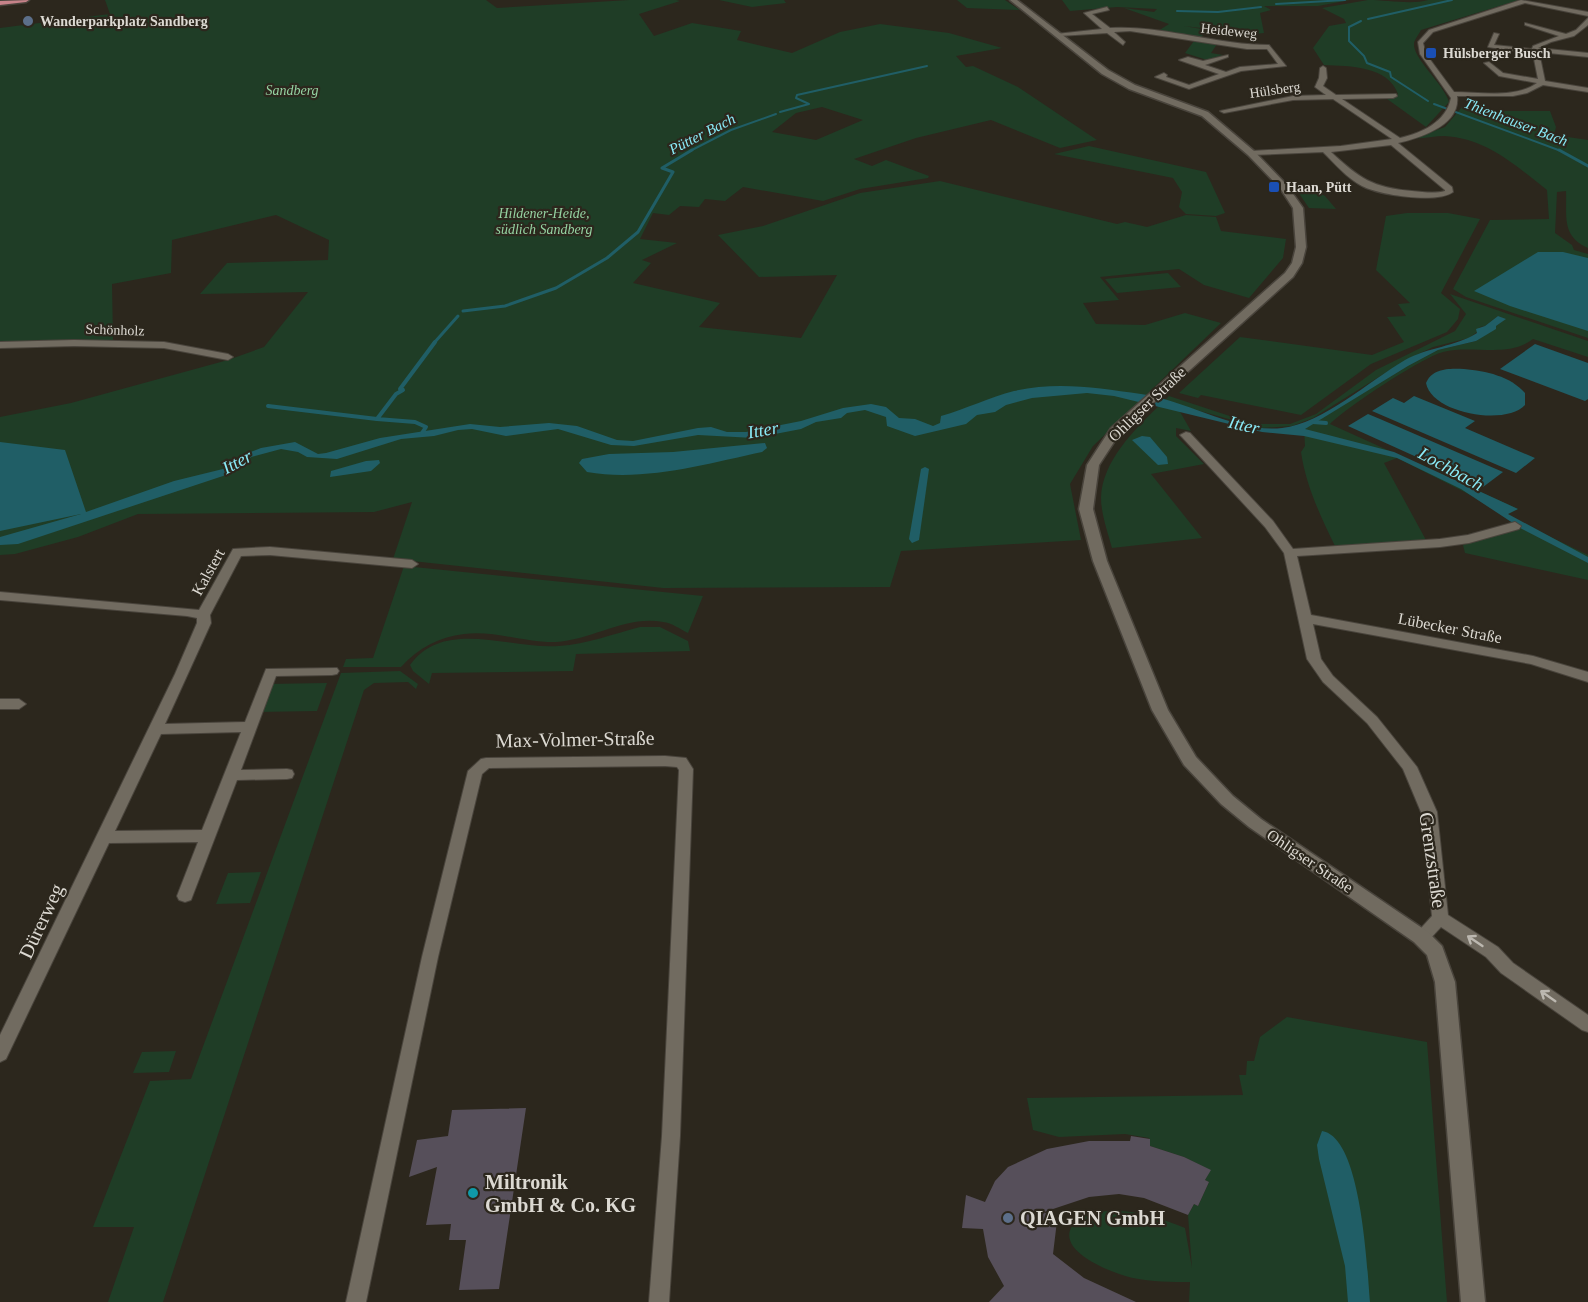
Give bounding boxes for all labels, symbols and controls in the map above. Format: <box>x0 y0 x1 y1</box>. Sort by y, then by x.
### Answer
marker: Wanderparkplatz Sandberg <box>21 14 35 28</box>
place label: Wanderparkplatz Sandberg <box>40 14 208 29</box>
street label: Heideweg <box>1200 21 1258 41</box>
marker: Hülsberger Busch <box>1424 46 1438 60</box>
place label: Hülsberger Busch <box>1443 46 1551 61</box>
street label: Hülsberg <box>1249 79 1301 101</box>
park label: Sandberg <box>265 83 319 98</box>
water label: Thienhauser Bach <box>1462 95 1570 149</box>
water label: Pütter Bach <box>665 111 738 158</box>
marker: Haan, Pütt <box>1267 180 1281 194</box>
place label: Haan, Pütt <box>1286 180 1352 195</box>
park label: Hildener-Heide, südlich Sandberg <box>495 206 593 237</box>
street label: Schönholz <box>85 321 145 339</box>
street label: Ohligser Straße <box>1105 363 1190 446</box>
water label: Itter <box>1226 412 1262 438</box>
water label: Itter <box>745 417 781 443</box>
water label: Lochbach <box>1414 443 1487 495</box>
water label: Itter <box>218 445 256 479</box>
street label: Kalstert <box>188 545 228 598</box>
street label: Lübecker Straße <box>1397 610 1503 646</box>
street label: Max-Volmer-Straße <box>495 727 655 751</box>
street label: Grenzstraße <box>1415 811 1451 909</box>
street label: Ohligser Straße <box>1263 826 1356 897</box>
street label: Dürerweg <box>14 880 69 962</box>
one-way arrow <box>1467 935 1484 947</box>
one-way arrow <box>1540 990 1556 1002</box>
place label: Miltronik GmbH & Co. KG <box>485 1171 637 1216</box>
marker: Miltronik GmbH & Co. KG <box>466 1186 480 1200</box>
place label: QIAGEN GmbH <box>1020 1207 1165 1229</box>
marker: QIAGEN GmbH <box>1001 1211 1015 1225</box>

